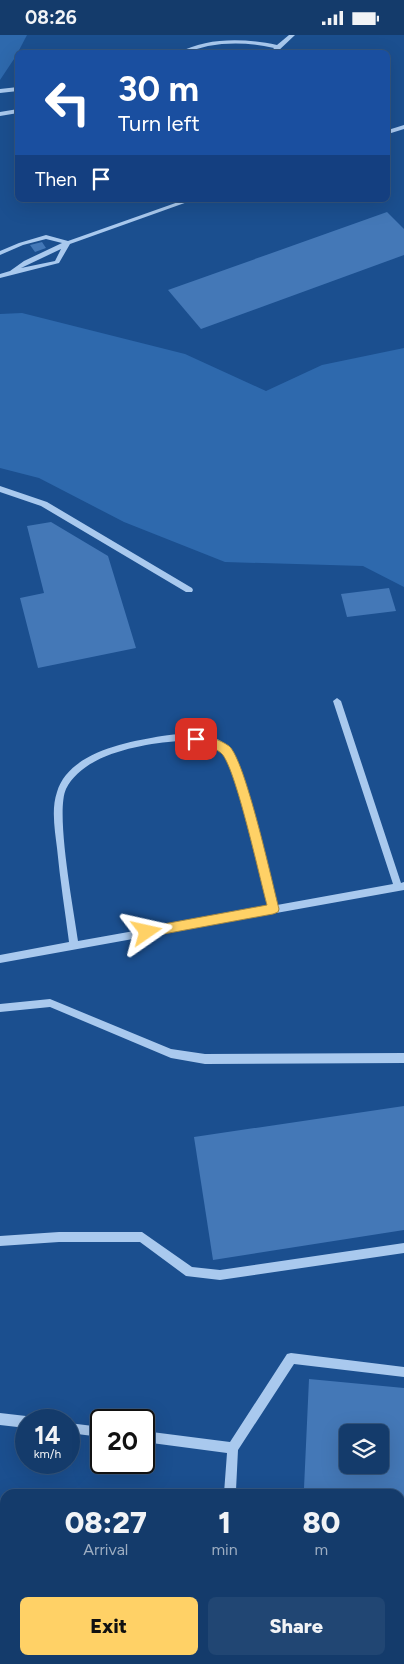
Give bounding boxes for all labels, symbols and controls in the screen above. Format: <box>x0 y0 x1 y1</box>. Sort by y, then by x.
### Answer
text: 08:26 <box>25 6 77 29</box>
text: 30 m <box>118 68 199 110</box>
icon: left <box>35 70 100 135</box>
text: Turn left <box>118 110 200 137</box>
icon: arrive <box>87 165 115 193</box>
text: Then <box>35 168 77 191</box>
pin <box>175 718 217 760</box>
icon: arrive <box>182 725 210 753</box>
position arrow <box>120 905 172 957</box>
speed limit sign: 20 <box>90 1409 155 1474</box>
text: 14 <box>34 1420 61 1450</box>
map controls <box>339 1424 389 1474</box>
button: layers <box>339 1424 389 1474</box>
text: km/h <box>34 1447 61 1461</box>
text: 08:27 <box>65 1504 147 1541</box>
text: 1 <box>218 1504 231 1541</box>
text: 80 <box>302 1504 340 1541</box>
text: Arrival <box>83 1540 128 1559</box>
text: min <box>211 1540 238 1559</box>
text: m <box>315 1540 328 1559</box>
button: Exit <box>20 1597 198 1655</box>
button: Share <box>208 1597 385 1655</box>

